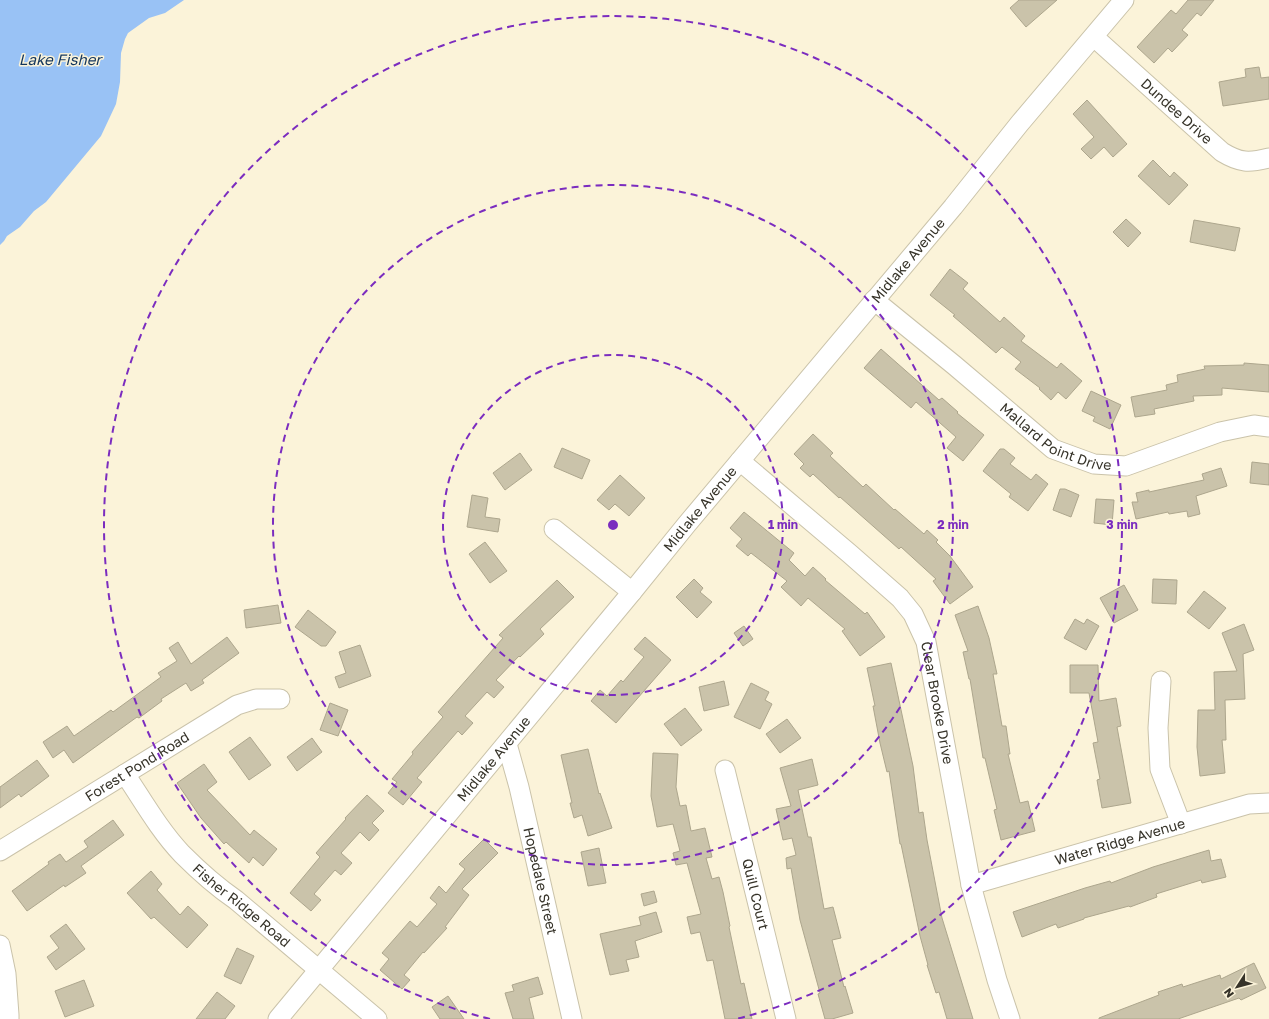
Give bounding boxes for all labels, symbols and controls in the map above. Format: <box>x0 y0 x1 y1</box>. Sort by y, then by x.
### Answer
water label: Lake Fisher <box>19 50 103 68</box>
street label: Dundee Drive <box>1138 74 1216 147</box>
street label: Midlake Avenue <box>867 214 948 306</box>
street label: Mallard Point Drive <box>997 399 1112 473</box>
street label: Midlake Avenue <box>659 463 740 555</box>
text: 1 min <box>768 517 798 532</box>
text: 2 min <box>937 517 969 532</box>
text: 3 min <box>1106 517 1138 532</box>
centre of rings <box>606 518 620 532</box>
street label: Clear Brooke Drive <box>918 640 957 765</box>
street label: Midlake Avenue <box>453 712 534 805</box>
street label: Forest Pond Road <box>82 728 192 805</box>
street label: Water Ridge Avenue <box>1052 814 1187 868</box>
street label: Hopedale Street <box>520 825 561 936</box>
street label: Quill Court <box>739 857 773 932</box>
street label: Fisher Ridge Road <box>189 860 294 950</box>
north arrow <box>1217 967 1257 1007</box>
text: N <box>1221 986 1236 1000</box>

